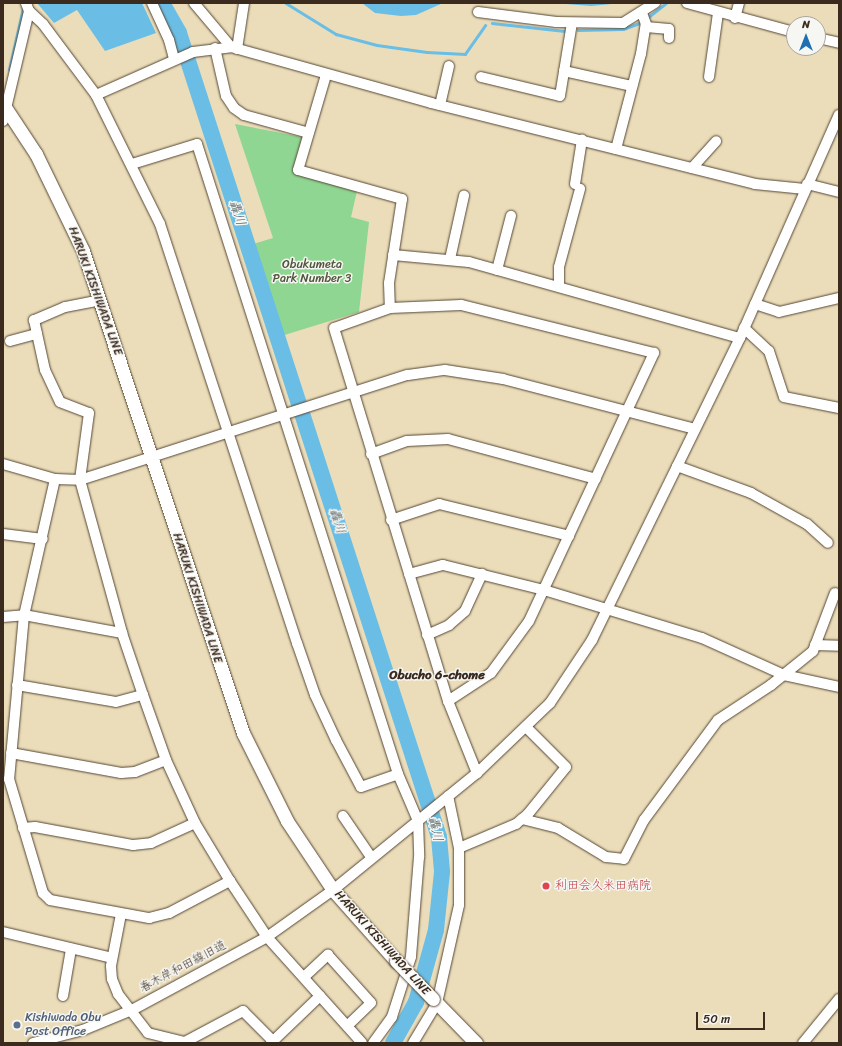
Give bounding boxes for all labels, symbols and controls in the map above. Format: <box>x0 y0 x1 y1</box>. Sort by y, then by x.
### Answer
text: N <box>802 15 810 34</box>
north arrow <box>786 16 826 56</box>
water label: 轟川 <box>226 198 248 228</box>
street label: HARUKI KISHIWADA LINE <box>65 224 125 358</box>
park label: Obukumeta Park Number 3 <box>273 258 351 286</box>
water label: 轟川 <box>326 506 348 536</box>
street label: HARUKI KISHIWADA LINE <box>169 531 225 665</box>
district label: Obucho 6-chome <box>389 667 485 683</box>
water label: 轟川 <box>424 814 446 844</box>
place label: 利田会久米田病院 <box>555 879 651 893</box>
marker: 利田会久米田病院 <box>540 880 552 892</box>
street label: HARUKI KISHIWADA LINE <box>331 887 433 999</box>
street label: 春木岸和田線旧道 <box>137 938 229 996</box>
scale bar <box>698 1004 767 1030</box>
text: 50 m <box>703 1008 730 1030</box>
place label: Kishiwada Obu Post Office <box>25 1011 101 1039</box>
marker: Kishiwada Obu Post Office <box>12 1020 22 1030</box>

